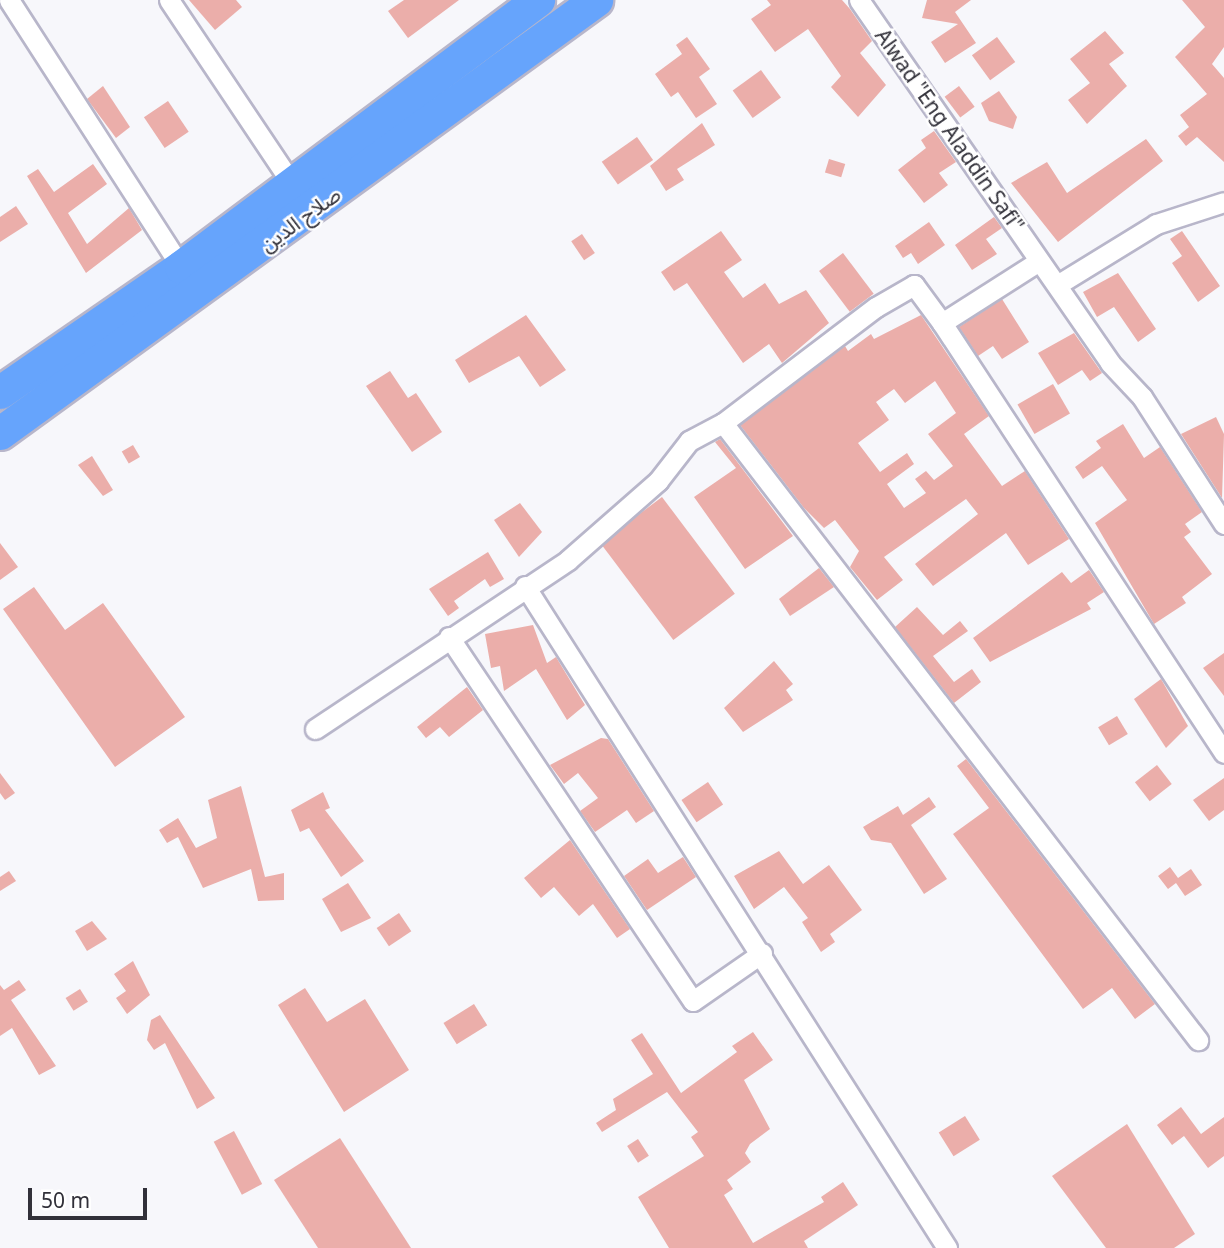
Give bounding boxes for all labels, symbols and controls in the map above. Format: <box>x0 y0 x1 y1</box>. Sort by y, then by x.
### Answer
street label: Alwad "Eng Aladdin Safi" <box>870 24 1030 236</box>
street label: صلاح الدين <box>255 181 345 257</box>
scale bar <box>32 1174 150 1218</box>
text: 50 m <box>41 1186 90 1214</box>

